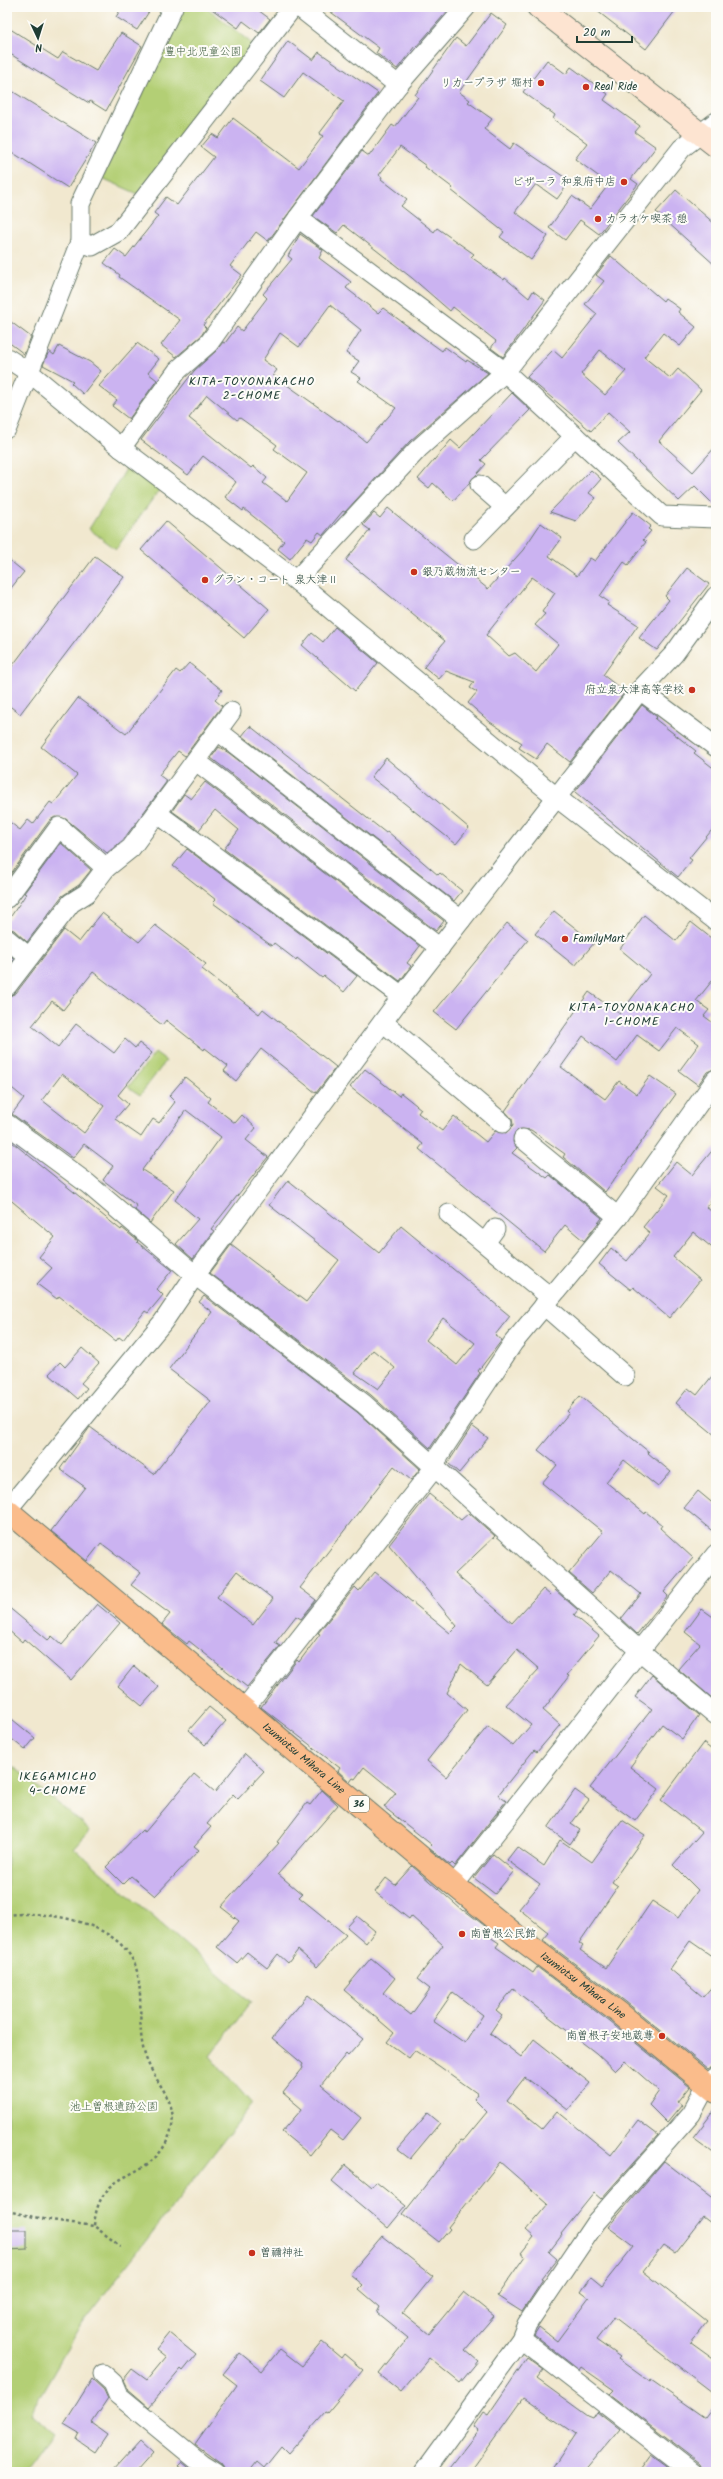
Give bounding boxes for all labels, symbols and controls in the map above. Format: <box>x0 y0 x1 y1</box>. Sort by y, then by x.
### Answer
north arrow <box>18 18 58 58</box>
scale bar <box>577 18 632 44</box>
text: 20 m <box>583 23 611 42</box>
text: N <box>34 38 43 56</box>
park label: 豊中北児童公園 <box>165 43 242 61</box>
place label: リカープラザ 堀村 <box>441 74 533 92</box>
marker: リカープラザ 堀村 <box>536 78 546 88</box>
place label: Real Ride <box>594 78 637 96</box>
marker: Real Ride <box>581 82 591 92</box>
place label: ピザーラ 和泉府中店 <box>513 173 616 191</box>
marker: ピザーラ 和泉府中店 <box>619 177 629 187</box>
place label: カラオケ喫茶 憩 <box>606 210 687 228</box>
marker: カラオケ喫茶 憩 <box>593 214 603 224</box>
district label: KITA-TOYONAKACHO 2-CHOME <box>189 372 315 405</box>
place label: 銀乃蔵物流センター <box>422 563 521 581</box>
marker: 銀乃蔵物流センター <box>409 567 419 577</box>
place label: グラン・コート 泉大津Ⅱ <box>213 571 338 589</box>
marker: グラン・コート 泉大津Ⅱ <box>200 575 210 585</box>
place label: 府立泉大津高等学校 <box>585 681 684 699</box>
marker: 府立泉大津高等学校 <box>687 685 697 695</box>
place label: FamilyMart <box>573 930 626 948</box>
marker: FamilyMart <box>560 934 570 944</box>
district label: KITA-TOYONAKACHO 1-CHOME <box>569 998 695 1031</box>
street label: Izumiotsu Mihara Line <box>258 1719 349 1799</box>
district label: IKEGAMICHO 4-CHOME <box>19 1767 97 1800</box>
road number: 36 <box>349 1796 369 1812</box>
place label: 南曽根公民館 <box>470 1925 536 1943</box>
marker: 南曽根公民館 <box>457 1929 467 1939</box>
street label: Izumiotsu Mihara Line <box>536 1947 630 2024</box>
place label: 南曽根子安地蔵尊 <box>566 2027 654 2045</box>
marker: 南曽根子安地蔵尊 <box>657 2031 667 2041</box>
park label: 池上曽根遺跡公園 <box>70 2098 158 2116</box>
place label: 曽禰神社 <box>260 2244 304 2262</box>
marker: 曽禰神社 <box>247 2248 257 2258</box>

